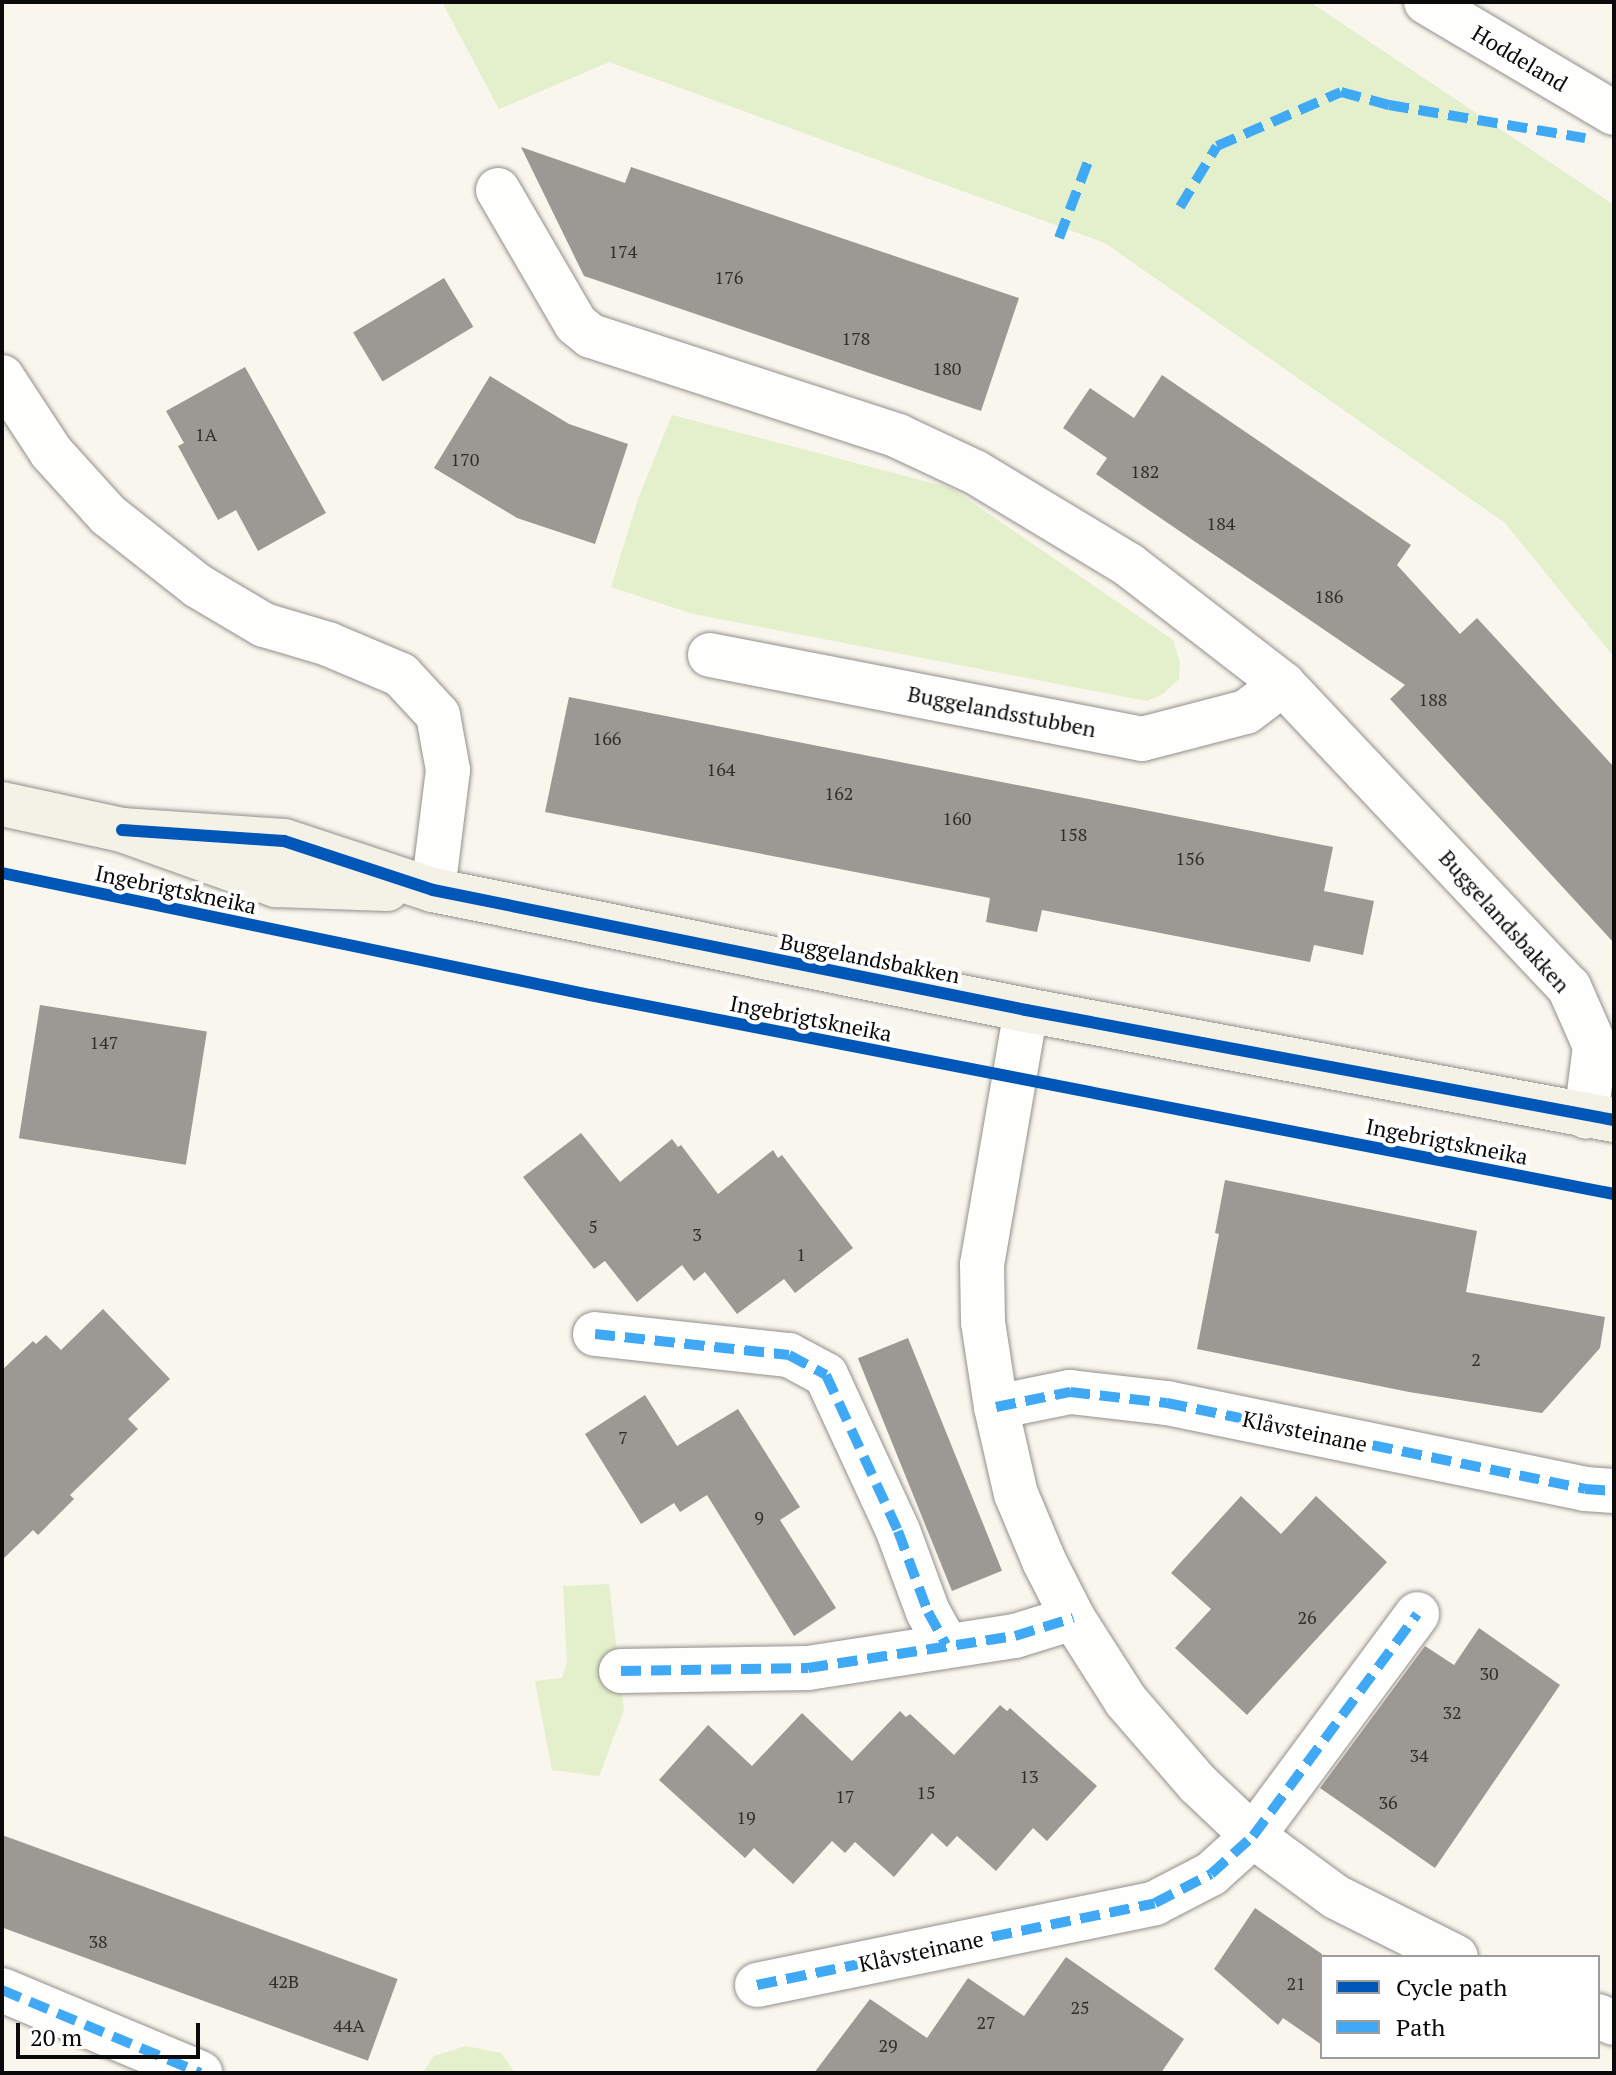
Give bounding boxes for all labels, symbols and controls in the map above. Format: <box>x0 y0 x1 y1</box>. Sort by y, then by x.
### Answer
street label: Hoddeland <box>1467 19 1573 97</box>
house number: 174 <box>609 240 637 262</box>
house number: 176 <box>715 266 743 288</box>
house number: 178 <box>842 327 870 349</box>
house number: 180 <box>933 357 961 379</box>
house number: 1A <box>195 423 217 445</box>
house number: 170 <box>451 448 479 470</box>
house number: 182 <box>1131 460 1159 482</box>
house number: 184 <box>1207 512 1235 534</box>
house number: 186 <box>1315 585 1343 607</box>
street label: Buggelandsstubben <box>906 680 1098 742</box>
house number: 188 <box>1419 688 1447 710</box>
house number: 166 <box>593 727 621 749</box>
house number: 164 <box>707 758 735 780</box>
house number: 162 <box>825 782 853 804</box>
house number: 160 <box>943 807 971 829</box>
house number: 158 <box>1059 823 1087 845</box>
street label: Buggelandsbakken <box>1434 844 1576 998</box>
house number: 156 <box>1176 847 1204 869</box>
street label: Ingebrigtskneika <box>93 859 259 919</box>
street label: Buggelandsbakken <box>778 928 962 988</box>
street label: Ingebrigtskneika <box>728 989 894 1047</box>
house number: 147 <box>90 1031 118 1053</box>
street label: Ingebrigtskneika <box>1364 1112 1530 1170</box>
house number: 5 <box>588 1215 598 1237</box>
house number: 3 <box>692 1223 702 1245</box>
house number: 1 <box>796 1243 806 1265</box>
house number: 2 <box>1471 1348 1481 1370</box>
street label: Klåvsteinane <box>1240 1405 1370 1457</box>
house number: 7 <box>618 1426 628 1448</box>
house number: 9 <box>754 1506 764 1528</box>
house number: 26 <box>1297 1606 1317 1628</box>
house number: 30 <box>1479 1662 1499 1684</box>
house number: 32 <box>1442 1701 1462 1723</box>
house number: 34 <box>1409 1744 1429 1766</box>
house number: 13 <box>1019 1765 1039 1787</box>
house number: 15 <box>916 1781 936 1803</box>
house number: 17 <box>835 1785 855 1807</box>
house number: 36 <box>1378 1791 1398 1813</box>
house number: 19 <box>736 1806 756 1828</box>
street label: Klåvsteinane <box>856 1925 986 1977</box>
house number: 38 <box>88 1930 108 1952</box>
legend <box>1320 1955 1600 2059</box>
house number: 42B <box>269 1970 299 1992</box>
text: Cycle path <box>1396 1971 1507 2003</box>
house number: 21 <box>1286 1972 1306 1994</box>
house number: 25 <box>1070 1996 1090 2018</box>
scale bar <box>20 2007 204 2057</box>
house number: 27 <box>976 2011 996 2033</box>
text: Path <box>1396 2011 1445 2043</box>
house number: 44A <box>333 2014 365 2036</box>
text: 20 m <box>30 2021 82 2053</box>
house number: 29 <box>878 2034 898 2056</box>

